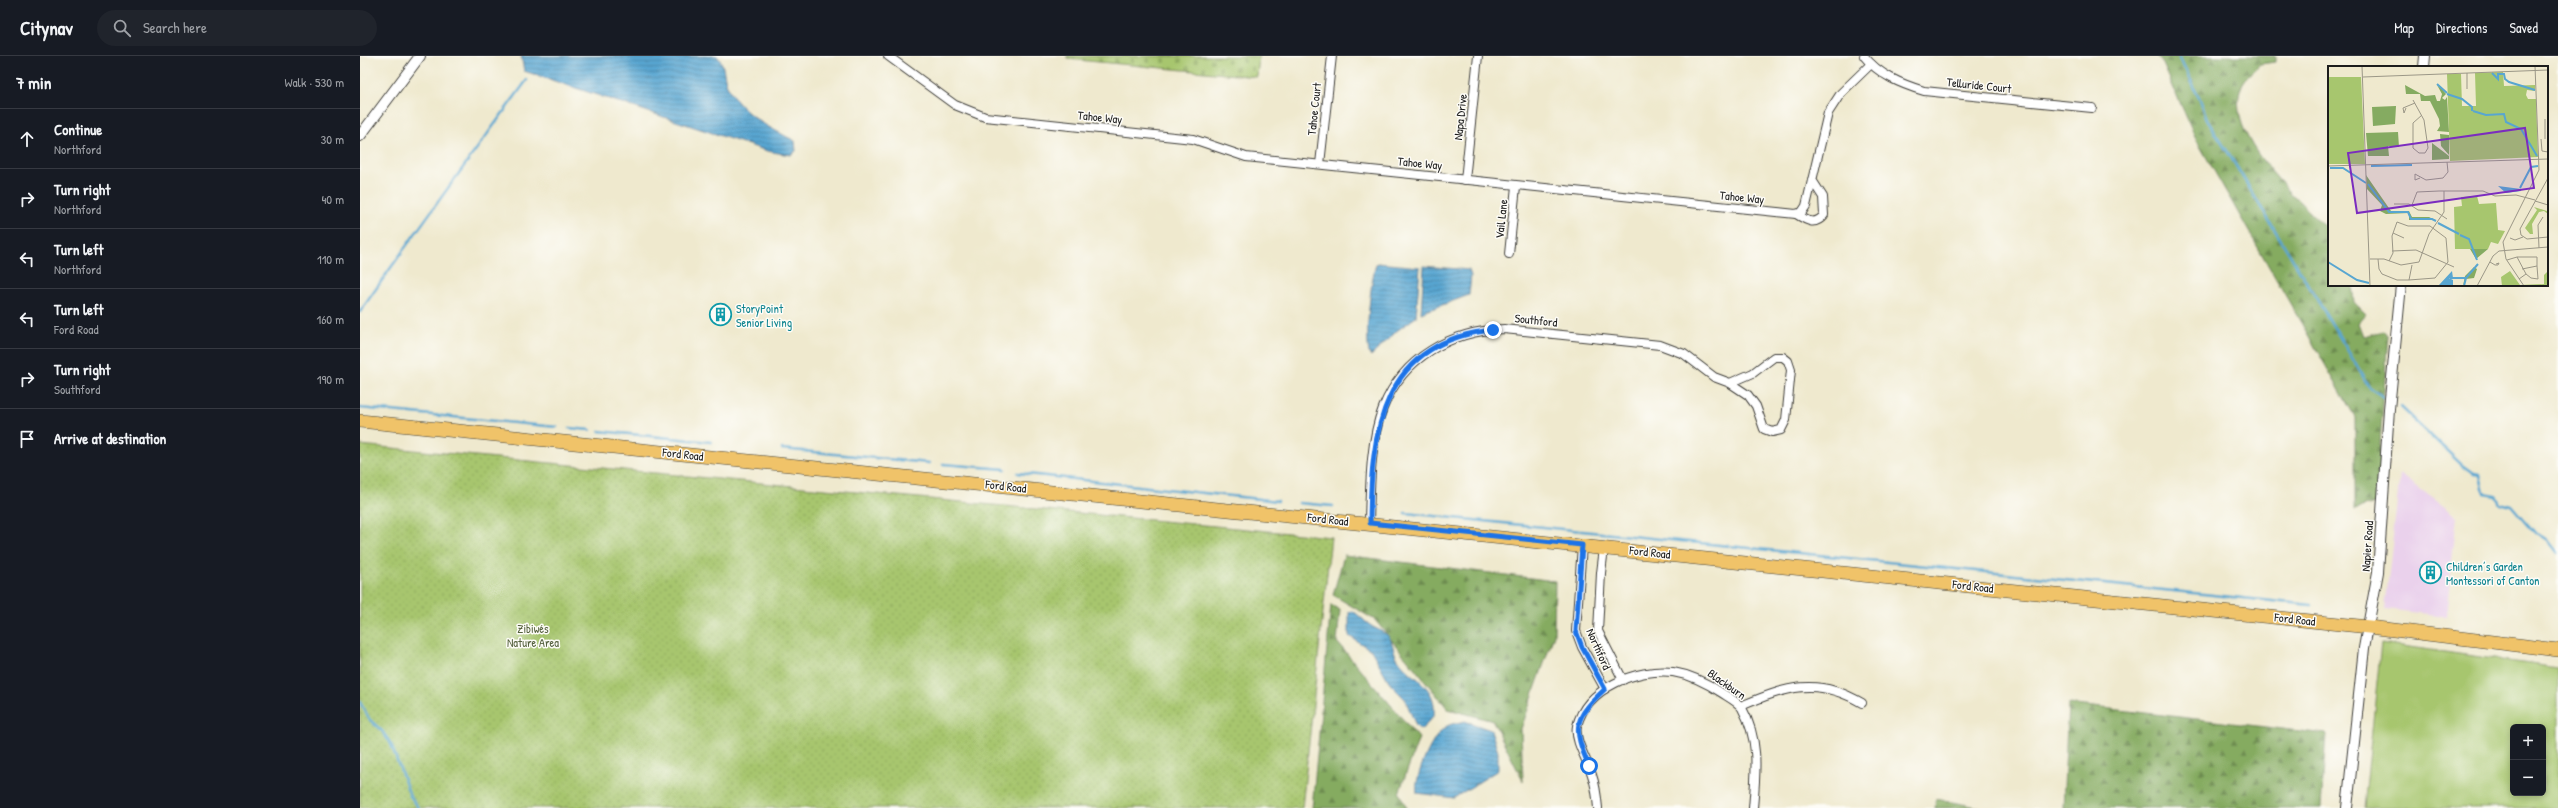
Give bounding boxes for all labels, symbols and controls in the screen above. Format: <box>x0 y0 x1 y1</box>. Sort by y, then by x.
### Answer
search box <box>97 10 377 46</box>
text: Citynav <box>20 15 73 41</box>
icon: search <box>111 17 133 39</box>
text: Search here <box>143 17 207 38</box>
text: Map <box>2394 18 2414 37</box>
text: Directions <box>2436 18 2487 37</box>
text: Saved <box>2509 18 2538 37</box>
inset map <box>2328 66 2548 286</box>
text: 7 min <box>16 71 51 94</box>
text: Walk · 530 m <box>284 73 344 91</box>
street label: Telluride Court <box>1946 73 2013 97</box>
street label: Tahoe Court <box>1303 81 1325 136</box>
street label: Napa Drive <box>1449 93 1471 141</box>
street label: Tahoe Way <box>1077 106 1123 128</box>
text: Continue <box>54 119 102 140</box>
icon: ahead <box>16 128 38 150</box>
text: 30 m <box>321 130 344 148</box>
text: Northford <box>54 140 101 158</box>
street label: Tahoe Way <box>1397 152 1443 174</box>
text: Turn right <box>54 179 110 200</box>
street label: Tahoe Way <box>1719 186 1765 208</box>
icon: right <box>16 188 38 210</box>
text: 40 m <box>321 190 344 208</box>
street label: Vail Lane <box>1490 198 1512 240</box>
text: Northford <box>54 200 101 218</box>
text: Turn left <box>54 239 104 260</box>
icon: left <box>16 248 38 270</box>
text: 110 m <box>317 250 344 268</box>
text: Northford <box>54 260 101 278</box>
text: Turn left <box>54 299 104 320</box>
place label: StoryPoint Senior Living <box>736 300 792 331</box>
building icon: StoryPoint Senior Living <box>707 302 733 328</box>
icon: left <box>16 308 38 330</box>
street label: Southford <box>1514 309 1558 331</box>
text: 160 m <box>316 310 344 328</box>
text: Ford Road <box>54 320 99 338</box>
route end <box>1484 321 1502 339</box>
text: Turn right <box>54 359 110 380</box>
icon: right <box>16 368 38 390</box>
text: 190 m <box>317 370 344 388</box>
text: Southford <box>54 380 100 398</box>
icon: arrive <box>16 428 38 450</box>
text: Arrive at destination <box>54 428 166 449</box>
street label: Ford Road <box>661 443 705 465</box>
street label: Ford Road <box>984 475 1028 497</box>
street label: Ford Road <box>1306 508 1350 530</box>
street label: Napier Road <box>2357 520 2377 572</box>
street label: Ford Road <box>1628 541 1672 563</box>
place label: Children’s Garden Montessori of Canton <box>2446 558 2539 589</box>
building icon: Children’s Garden Montessori of Canton <box>2417 560 2443 586</box>
street label: Ford Road <box>1951 575 1995 597</box>
street label: Ford Road <box>2273 608 2317 630</box>
park label: Zibiwés Nature Area <box>507 620 559 651</box>
street label: Northford <box>1582 626 1616 673</box>
street label: Blackburn <box>1704 665 1750 703</box>
map controls <box>2510 724 2546 796</box>
button: + <box>2510 724 2546 760</box>
route start <box>1580 757 1598 775</box>
button: − <box>2510 760 2546 796</box>

